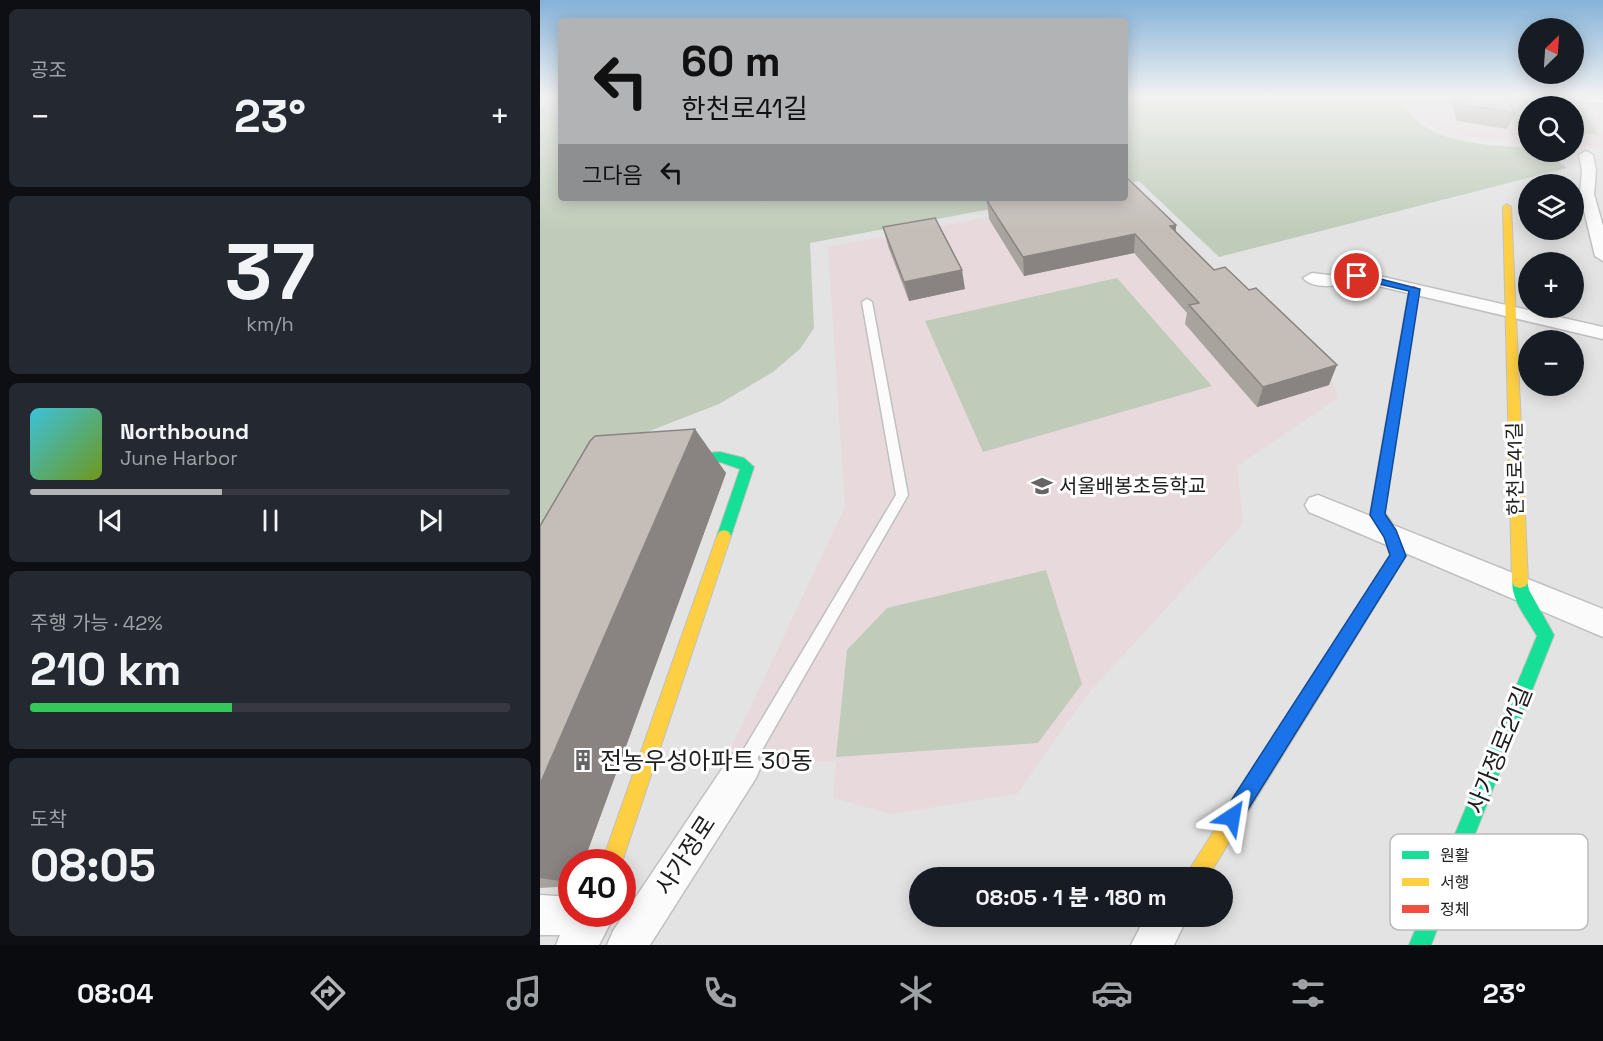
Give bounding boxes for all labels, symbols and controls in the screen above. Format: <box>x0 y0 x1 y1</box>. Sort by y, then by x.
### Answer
north arrow <box>1518 18 1584 84</box>
map controls <box>1518 18 1584 396</box>
text: 60 m <box>681 35 781 88</box>
icon: left <box>582 42 660 120</box>
text: 공조 <box>30 57 67 83</box>
text: 23° <box>234 88 306 145</box>
text: 한천로41길 <box>681 91 808 126</box>
text: − <box>30 96 50 138</box>
text: + <box>490 96 510 138</box>
button: search <box>1518 96 1584 162</box>
icon: left <box>655 156 688 189</box>
text: 그다음 <box>582 161 643 189</box>
button: layers <box>1518 174 1584 240</box>
text: 37 <box>225 222 315 322</box>
pin <box>1331 250 1382 301</box>
button: + <box>1518 252 1584 318</box>
icon: arrive <box>1340 259 1373 292</box>
text: km/h <box>246 311 294 337</box>
button: − <box>1518 330 1584 396</box>
text: Northbound <box>120 417 249 445</box>
street label: 한천로41길 <box>1501 422 1529 516</box>
text: June Harbor <box>120 445 238 471</box>
place label: 서울배봉초등학교 <box>1059 473 1206 499</box>
school or university icon: 서울배봉초등학교 <box>1030 474 1054 498</box>
icon: previous <box>94 504 127 537</box>
icon: pause <box>254 504 287 537</box>
icon: next <box>414 504 447 537</box>
text: 주행 가능 · 42% <box>30 610 163 636</box>
text: 210 km <box>30 641 181 698</box>
street label: 사가정로21길 <box>1459 682 1539 818</box>
place label: 전농우성아파트 30동 <box>600 745 813 776</box>
building icon: 전농우성아파트 30동 <box>571 748 595 772</box>
position arrow <box>1200 785 1264 849</box>
text: 도착 <box>30 806 67 832</box>
street label: 사가정로 <box>648 810 722 900</box>
legend <box>1390 834 1588 930</box>
text: 08:05 <box>30 837 156 894</box>
text: 원활 <box>1440 845 1470 866</box>
speed limit sign: 40 <box>558 849 636 927</box>
text: 서행 <box>1440 872 1469 893</box>
text: 08:05 · 1 분 · 180 m <box>976 883 1166 911</box>
text: 정체 <box>1440 899 1469 920</box>
icon: directions <box>307 972 349 1014</box>
icon: music <box>503 972 545 1014</box>
icon: phone <box>699 972 741 1014</box>
icon: climate <box>895 972 937 1014</box>
icon: car <box>1091 972 1133 1014</box>
icon: filters <box>1287 972 1329 1014</box>
text: 08:04 <box>77 976 153 1011</box>
text: 23° <box>1483 976 1526 1011</box>

